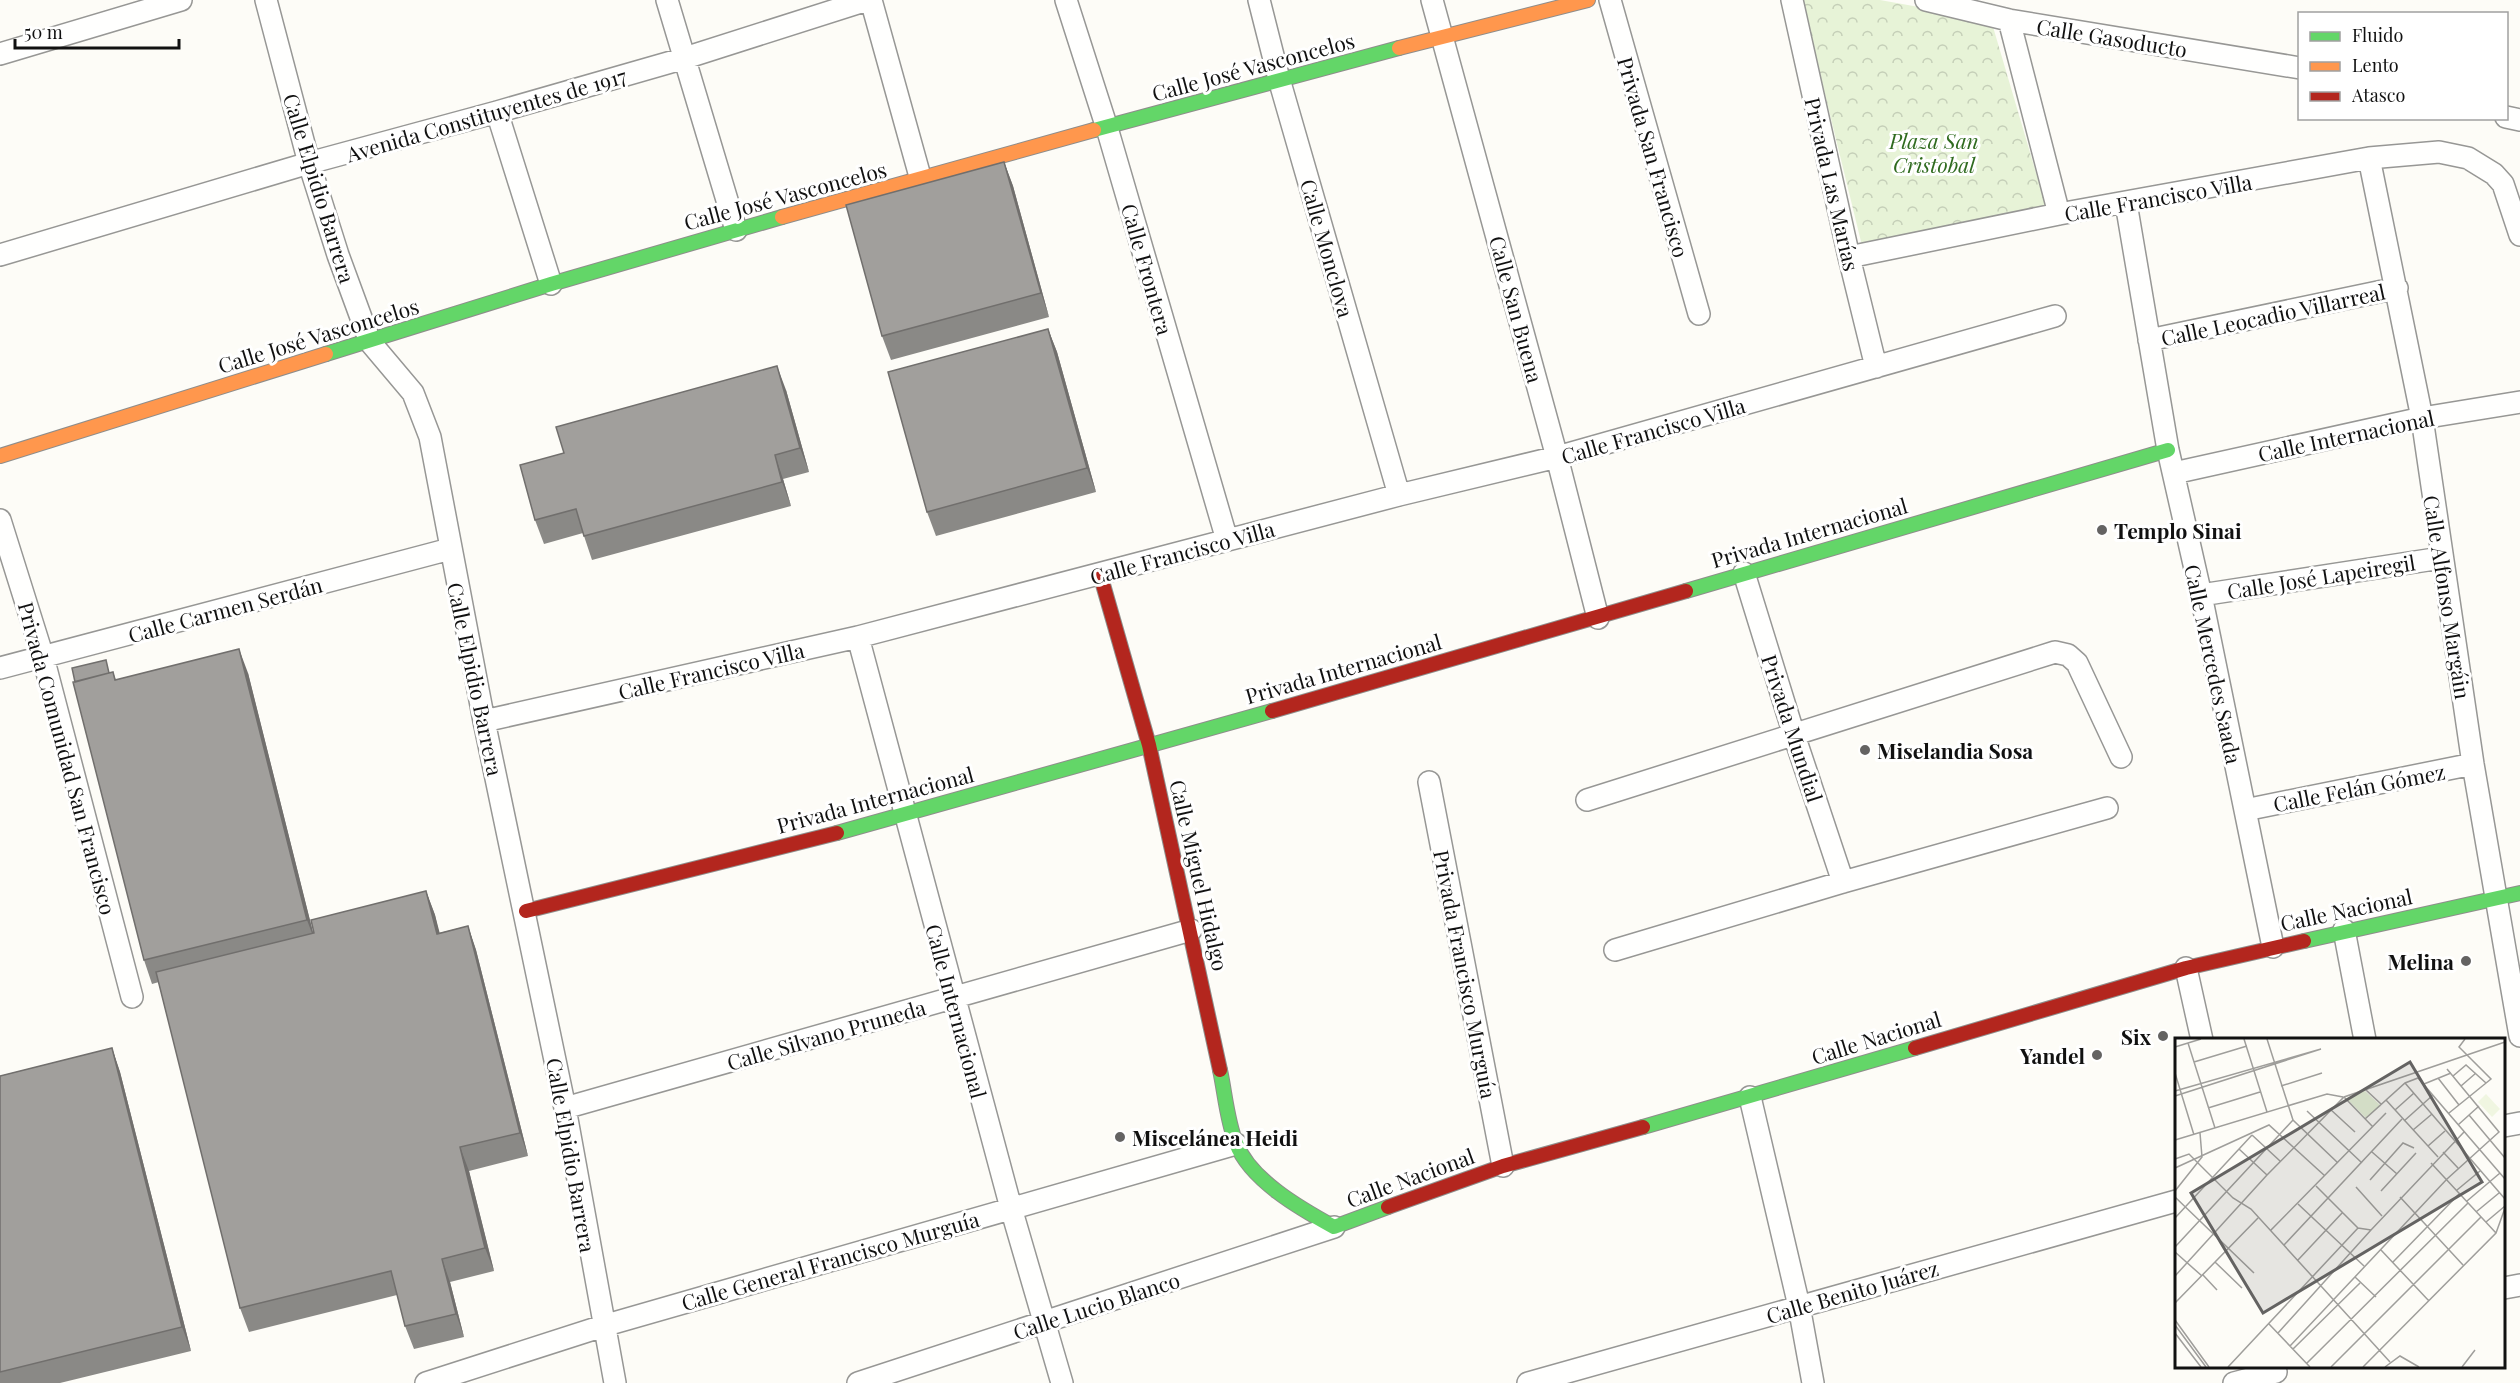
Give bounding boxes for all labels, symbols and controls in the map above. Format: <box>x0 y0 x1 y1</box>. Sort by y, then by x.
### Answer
street label: Calle Gasoducto <box>2035 11 2189 63</box>
scale bar <box>15 12 178 50</box>
legend <box>2298 12 2508 120</box>
text: 50 m <box>24 20 63 44</box>
text: Fluido <box>2352 23 2403 47</box>
street label: Calle José Vasconcelos <box>1149 25 1357 107</box>
street label: Privada San Francisco <box>1612 53 1696 261</box>
text: Lento <box>2352 53 2399 77</box>
street label: Avenida Constituyentes de 1917 <box>342 60 630 168</box>
text: Atasco <box>2351 83 2405 107</box>
street label: Calle Elpidio Barrera <box>278 90 362 287</box>
street label: Privada Las Marías <box>1799 94 1867 274</box>
park label: Plaza San Cristobal <box>1888 126 1979 178</box>
street label: Calle José Vasconcelos <box>681 154 889 236</box>
street label: Calle Francisco Villa <box>2062 167 2255 227</box>
street label: Calle Monclova <box>1295 176 1361 321</box>
street label: Calle Frontera <box>1116 200 1180 338</box>
street label: Calle San Buena <box>1484 232 1550 386</box>
street label: Calle Leocadio Villarreal <box>2158 277 2388 351</box>
street label: Calle José Vasconcelos <box>214 291 422 379</box>
street label: Calle Francisco Villa <box>1558 390 1749 470</box>
street label: Calle Internacional <box>2255 403 2437 467</box>
street label: Privada Internacional <box>1708 491 1910 573</box>
street label: Calle Alfonso Margáin <box>2418 493 2478 701</box>
street label: Calle Francisco Villa <box>1087 514 1278 590</box>
place label: Templo Sinai <box>2114 516 2242 544</box>
marker: Templo Sinai <box>2095 523 2109 537</box>
street label: Calle José Lapeiregil <box>2225 547 2417 605</box>
street label: Calle Mercedes Saada <box>2179 562 2249 767</box>
street label: Calle Carmen Serdán <box>125 569 326 648</box>
street label: Calle Elpidio Barrera <box>442 580 510 779</box>
street label: Privada Comunidad San Francisco <box>13 598 123 918</box>
street label: Privada Internacional <box>1242 627 1444 709</box>
street label: Calle Francisco Villa <box>615 635 807 705</box>
street label: Privada Mundial <box>1756 651 1830 805</box>
place label: Miselandia Sosa <box>1877 736 2033 764</box>
marker: Miselandia Sosa <box>1858 743 1872 757</box>
street label: Calle Felán Gómez <box>2271 757 2447 817</box>
street label: Privada Internacional <box>773 759 977 839</box>
street label: Calle Miguel Hidalgo <box>1164 777 1236 973</box>
street label: Privada Francisco Murguía <box>1428 847 1504 1101</box>
street label: Calle Nacional <box>2277 881 2415 937</box>
street label: Calle Internacional <box>920 921 994 1101</box>
place label: Melina <box>2387 947 2454 975</box>
marker: Melina <box>2459 954 2473 968</box>
street label: Calle Silvano Pruneda <box>723 992 929 1076</box>
street label: Calle Nacional <box>1808 1004 1944 1070</box>
place label: Six <box>2121 1022 2152 1050</box>
marker: Six <box>2156 1029 2170 1043</box>
inset map <box>2175 1038 2505 1368</box>
place label: Yandel <box>2019 1041 2085 1069</box>
marker: Yandel <box>2090 1048 2104 1062</box>
street label: Calle Elpidio Barrera <box>541 1056 603 1255</box>
place label: Miscelánea Heidi <box>1132 1123 1298 1151</box>
marker: Miscelánea Heidi <box>1113 1130 1127 1144</box>
street label: Calle Nacional <box>1342 1141 1478 1213</box>
street label: Calle General Francisco Murguía <box>678 1204 983 1316</box>
street label: Calle Benito Juárez <box>1763 1253 1941 1329</box>
street label: Calle Lucio Blanco <box>1009 1265 1183 1345</box>

